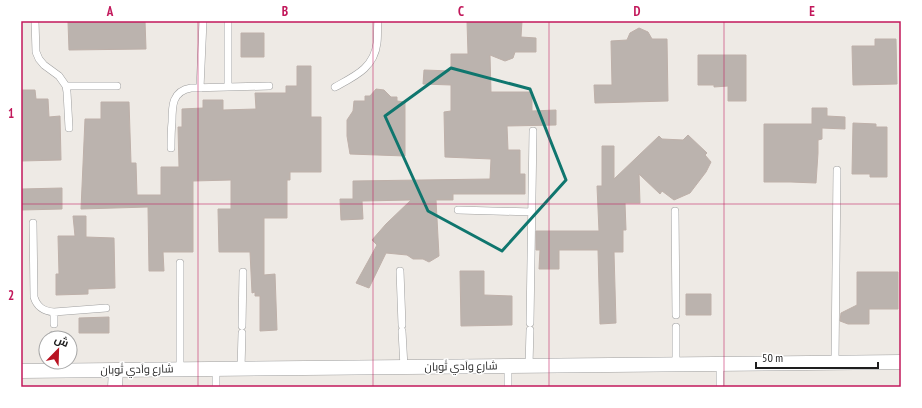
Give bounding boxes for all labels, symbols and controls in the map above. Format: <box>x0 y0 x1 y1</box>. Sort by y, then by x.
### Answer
text: A <box>106 3 114 20</box>
text: B <box>282 3 288 20</box>
text: C <box>458 3 464 20</box>
text: D <box>634 3 641 20</box>
text: E <box>809 3 815 20</box>
text: 1 <box>8 105 14 122</box>
text: 2 <box>8 287 14 304</box>
north arrow <box>38 330 78 370</box>
text: ش <box>53 332 71 350</box>
scale bar <box>756 344 878 370</box>
text: 50 m <box>762 350 783 365</box>
street label: شارع واَدي ثَوبان <box>424 358 498 376</box>
street label: شارع واَدي ثَوبان <box>100 361 174 379</box>

